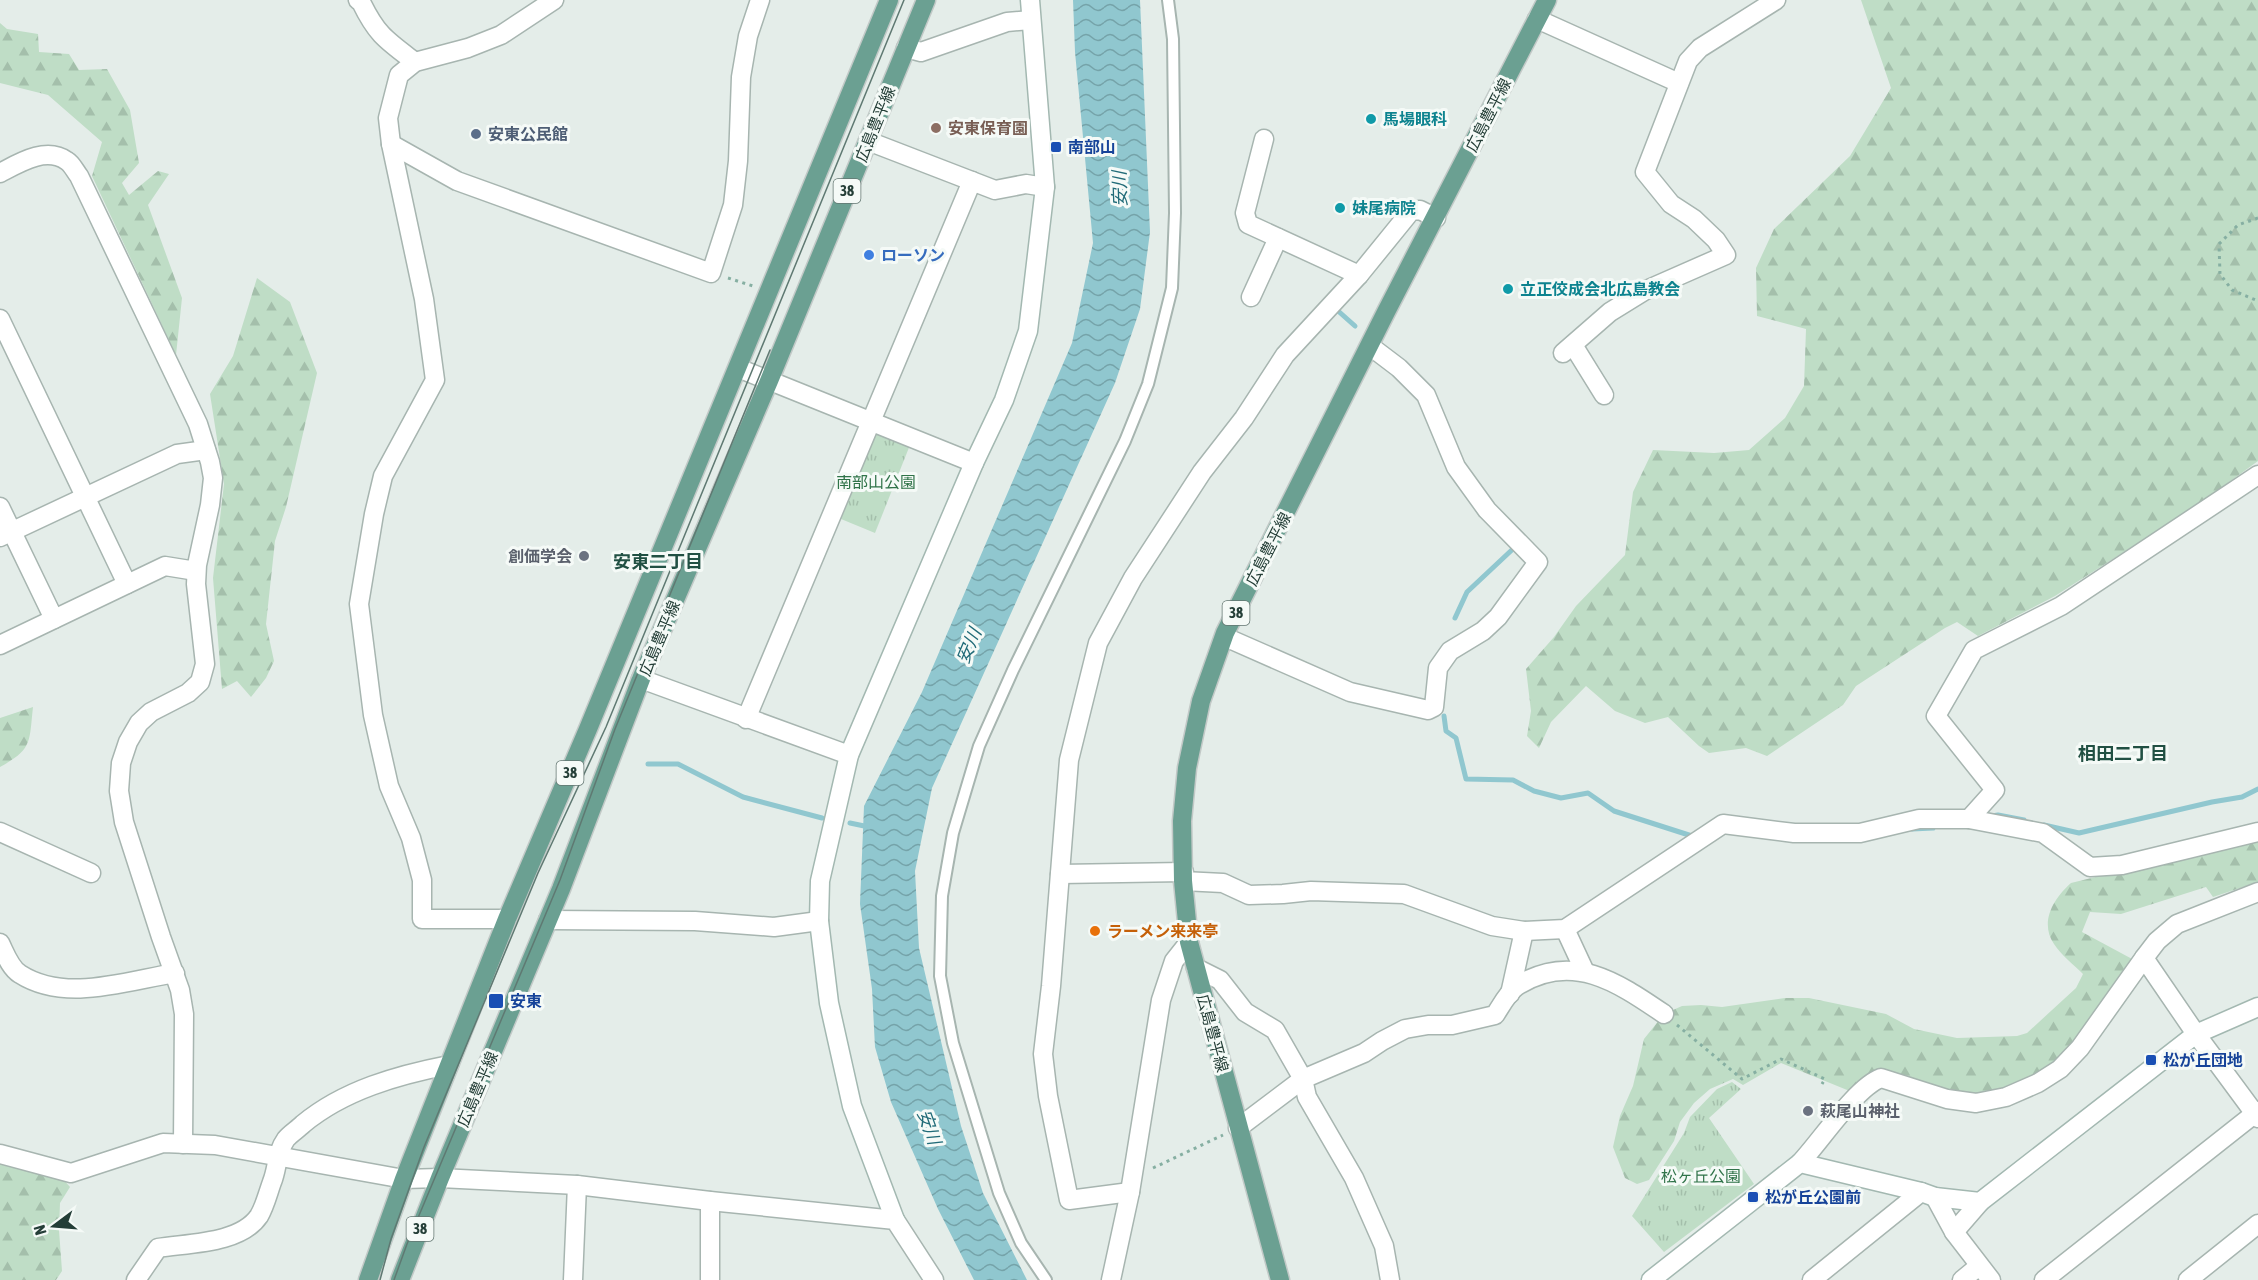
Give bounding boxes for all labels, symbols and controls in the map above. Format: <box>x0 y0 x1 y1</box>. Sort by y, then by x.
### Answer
street label: 広島豊平線 <box>1462 75 1514 155</box>
street label: 広島豊平線 <box>852 84 898 164</box>
place label: 馬場眼科 <box>1383 110 1447 128</box>
marker: 馬場眼科 <box>1364 112 1378 126</box>
place label: 安東保育園 <box>948 119 1028 137</box>
marker: 安東保育園 <box>929 121 943 135</box>
place label: 安東公民館 <box>488 125 568 143</box>
marker: 安東公民館 <box>469 127 483 141</box>
place label: 南部山 <box>1068 138 1116 156</box>
marker: 南部山 <box>1049 140 1063 154</box>
water label: 安川 <box>1108 169 1131 207</box>
road number: 38 <box>834 179 860 203</box>
place label: 妹尾病院 <box>1352 199 1416 217</box>
marker: 妹尾病院 <box>1333 201 1347 215</box>
place label: ローソン <box>881 246 945 264</box>
marker: ローソン <box>862 248 876 262</box>
place label: 立正佼成会北広島教会 <box>1520 280 1680 298</box>
marker: 立正佼成会北広島教会 <box>1501 282 1515 296</box>
park label: 南部山公園 <box>836 473 916 491</box>
street label: 広島豊平線 <box>1242 509 1294 589</box>
place label: 創価学会 <box>508 547 572 565</box>
marker: 創価学会 <box>577 549 591 563</box>
district label: 安東二丁目 <box>613 551 703 572</box>
street label: 広島豊平線 <box>635 598 683 678</box>
road number: 38 <box>1222 601 1250 625</box>
water label: 安川 <box>952 623 986 666</box>
district label: 相田二丁目 <box>2078 743 2168 764</box>
road number: 38 <box>556 761 584 785</box>
place label: ラーメン来来亭 <box>1107 922 1218 940</box>
marker: ラーメン来来亭 <box>1088 924 1102 938</box>
marker: 安東 <box>487 992 505 1010</box>
place label: 安東 <box>510 992 542 1010</box>
street label: 広島豊平線 <box>1194 992 1232 1074</box>
street label: 広島豊平線 <box>453 1049 501 1129</box>
place label: 松が丘団地 <box>2163 1051 2243 1069</box>
marker: 松が丘団地 <box>2144 1053 2158 1067</box>
place label: 萩尾山神社 <box>1820 1102 1900 1120</box>
marker: 萩尾山神社 <box>1801 1104 1815 1118</box>
water label: 安川 <box>913 1106 946 1149</box>
park label: 松ヶ丘公園 <box>1661 1167 1741 1185</box>
place label: 松が丘公園前 <box>1765 1188 1861 1206</box>
marker: 松が丘公園前 <box>1746 1190 1760 1204</box>
north arrow <box>24 1196 84 1256</box>
road number: 38 <box>406 1217 434 1241</box>
text: N <box>30 1223 50 1237</box>

